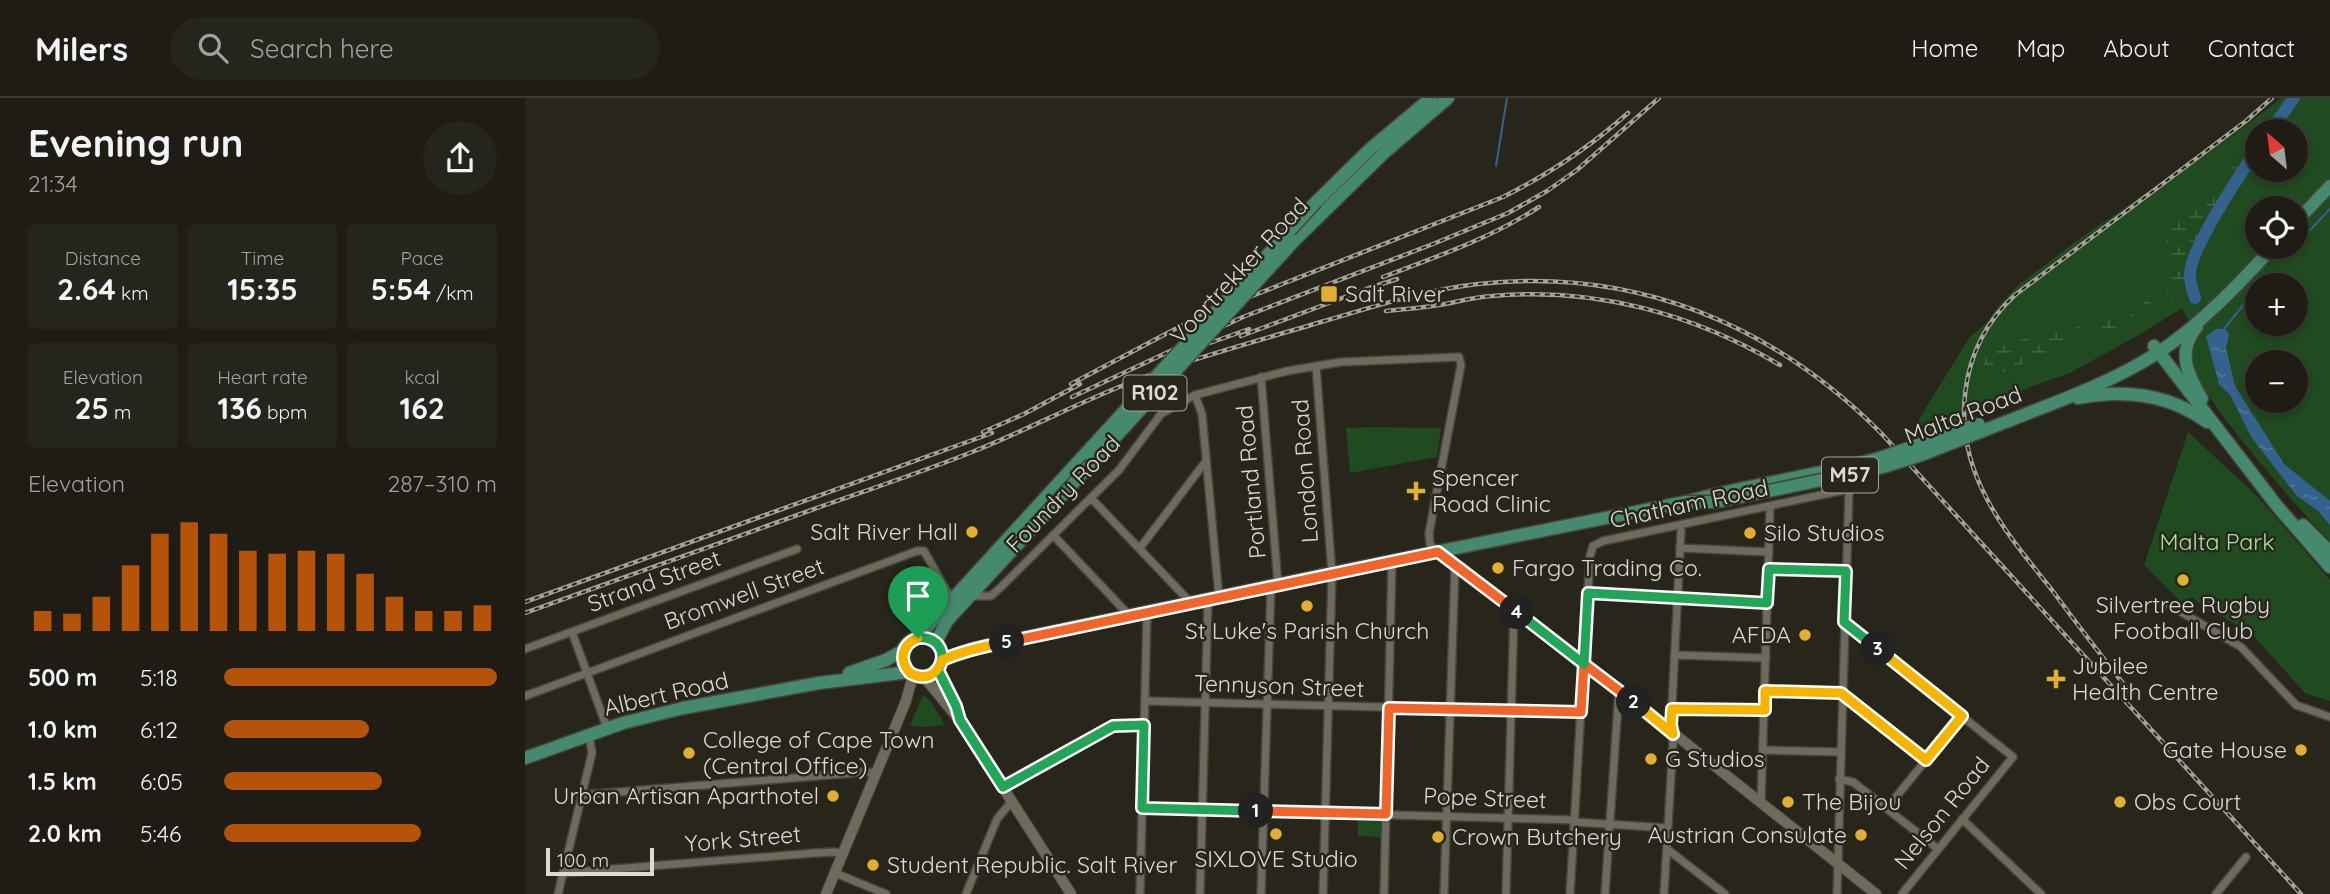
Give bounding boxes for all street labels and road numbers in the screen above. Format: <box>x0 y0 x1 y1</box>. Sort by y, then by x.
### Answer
street label: Voortrekker Road <box>1163 191 1314 350</box>
road number: R102 <box>1123 376 1187 410</box>
street label: Malta Road <box>1900 379 2026 450</box>
street label: London Road <box>1285 398 1324 544</box>
street label: Portland Road <box>1229 404 1272 560</box>
street label: Foundry Road <box>999 429 1126 558</box>
road number: M57 <box>1822 458 1878 492</box>
street label: Chatham Road <box>1607 473 1771 534</box>
street label: Strand Street <box>583 543 725 618</box>
street label: Bromwell Street <box>660 551 828 636</box>
street label: Albert Road <box>601 665 731 722</box>
street label: Tennyson Street <box>1193 668 1365 703</box>
street label: Nelson Road <box>1887 751 1996 875</box>
street label: Pope Street <box>1423 781 1547 814</box>
street label: York Street <box>684 819 802 858</box>

